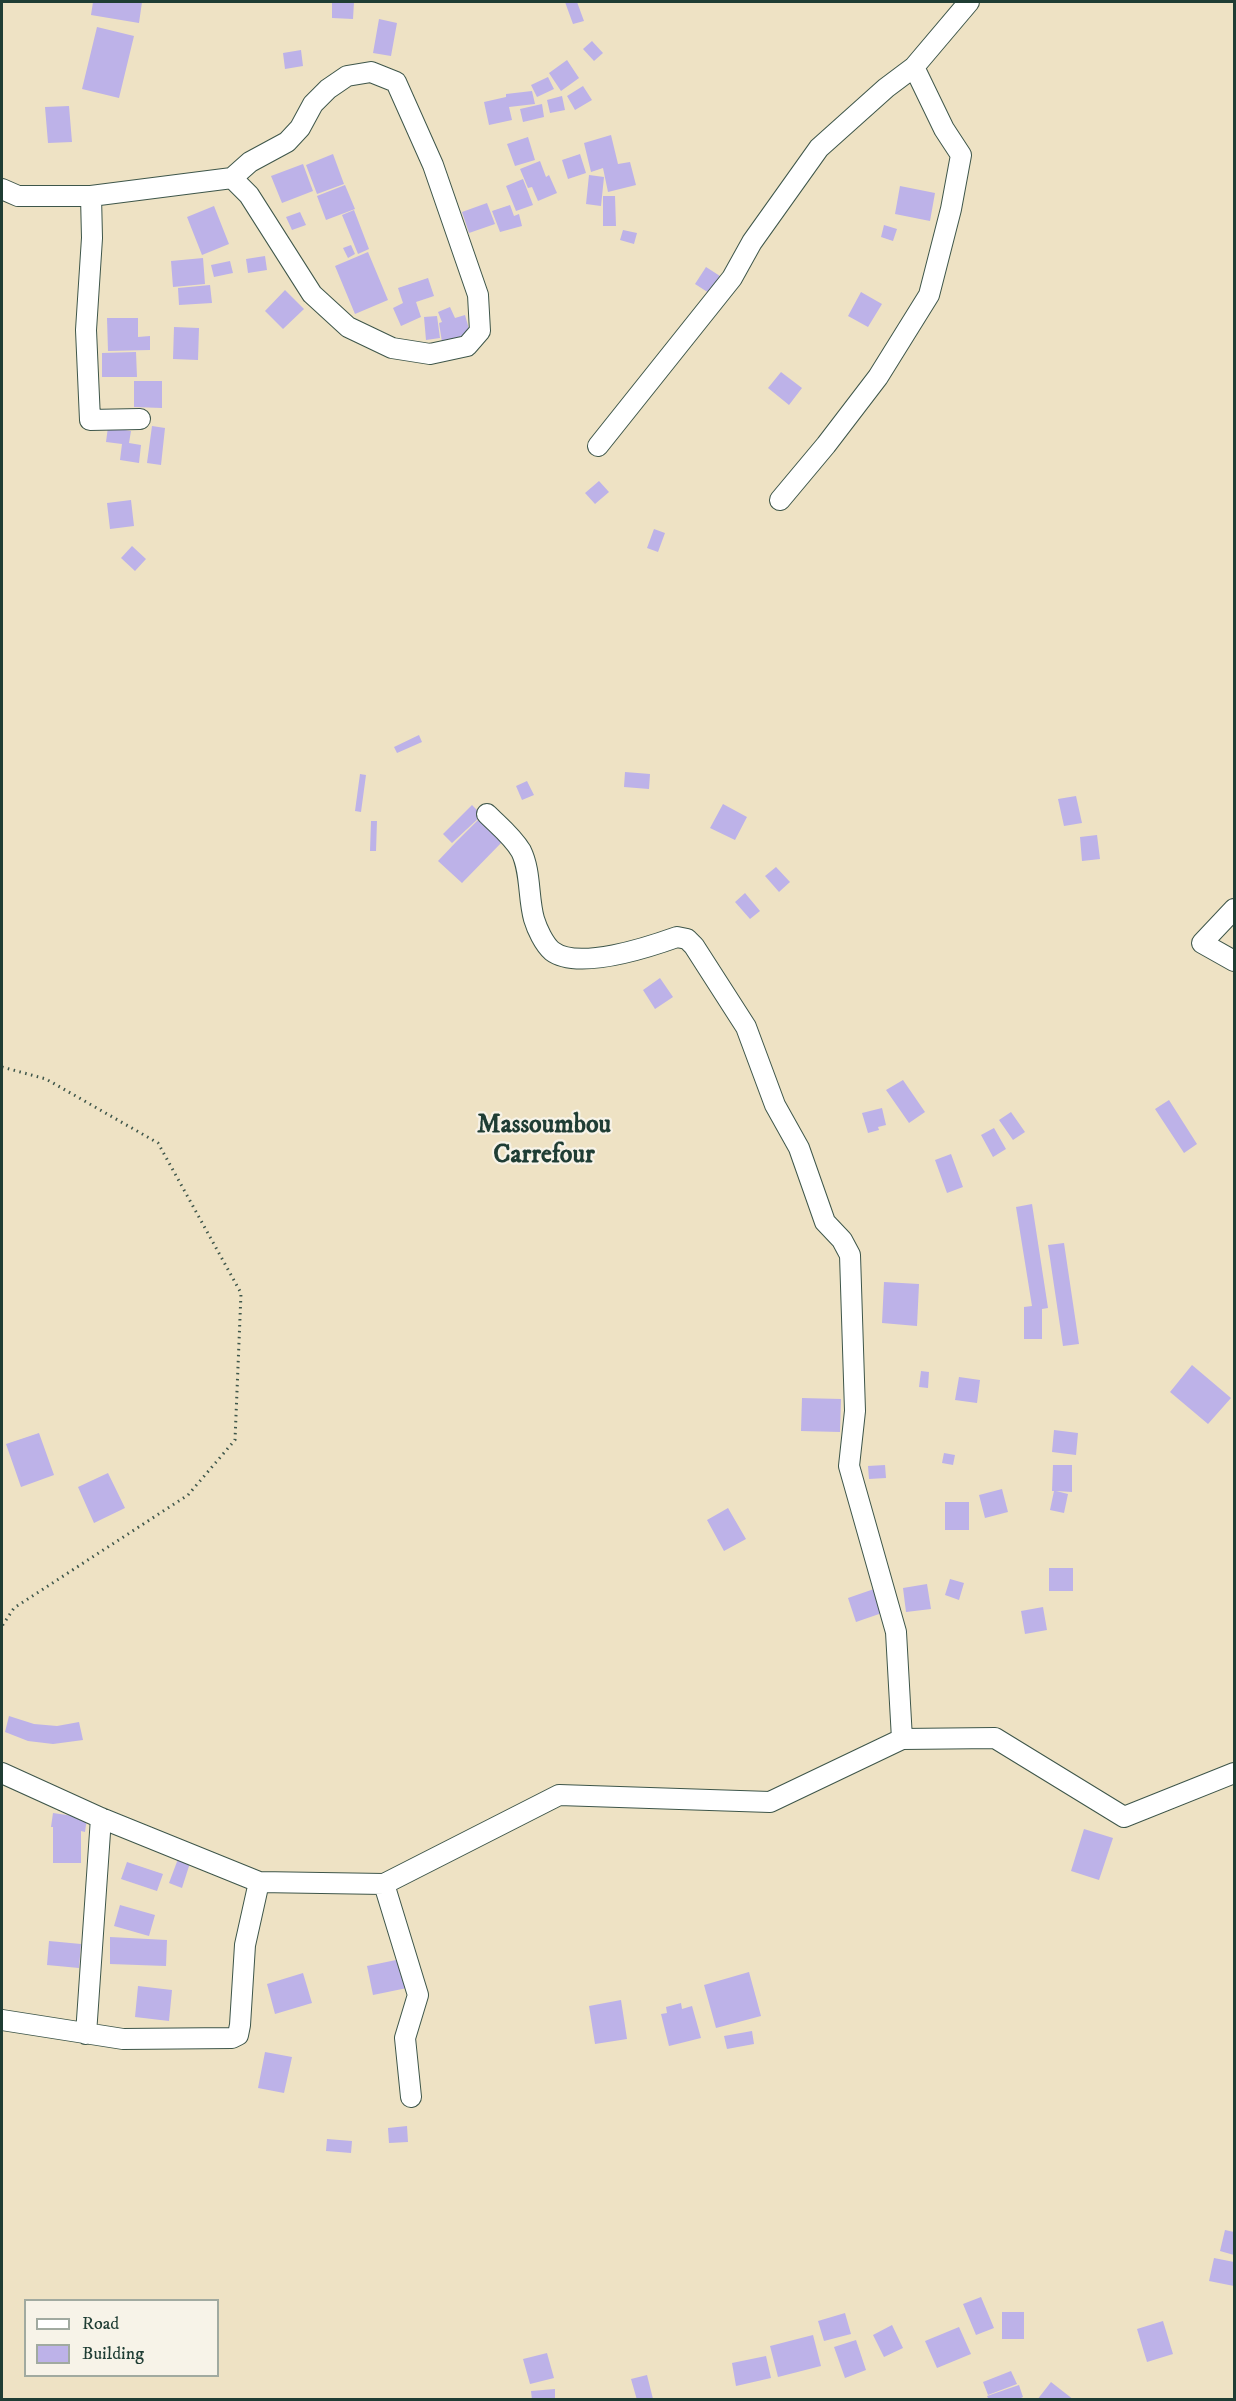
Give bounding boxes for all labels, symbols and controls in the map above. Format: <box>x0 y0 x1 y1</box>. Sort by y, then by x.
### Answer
district label: Massoumbou Carrefour <box>477 1111 611 1172</box>
legend <box>24 2299 219 2377</box>
text: Road <box>82 2313 119 2335</box>
text: Building <box>82 2343 144 2365</box>

